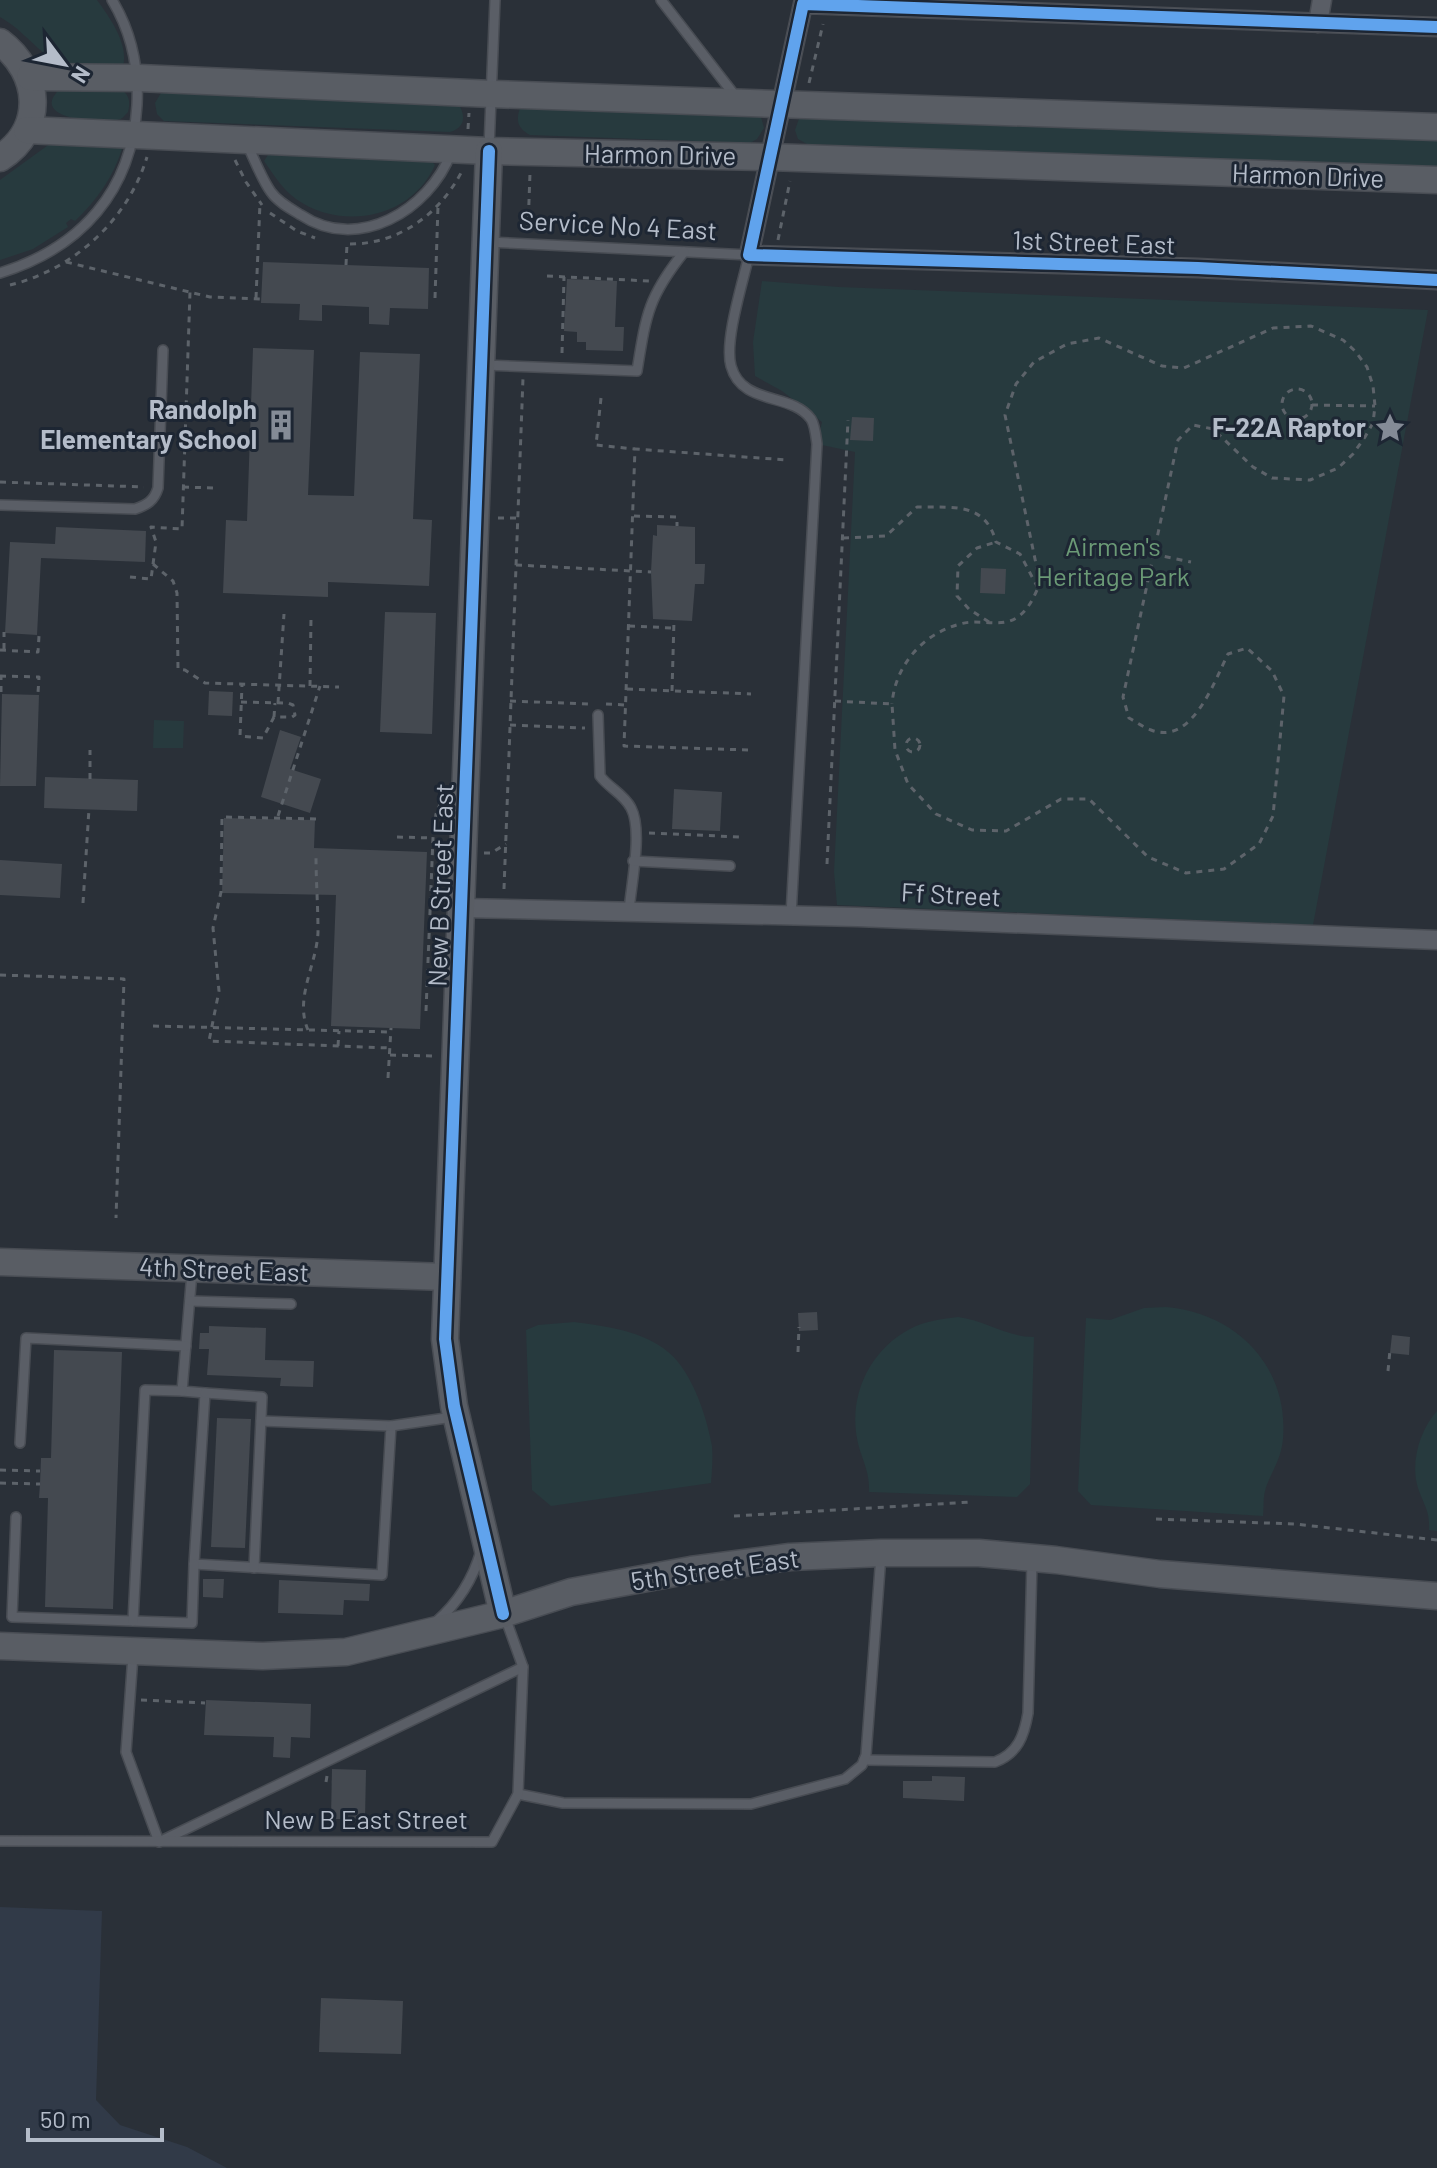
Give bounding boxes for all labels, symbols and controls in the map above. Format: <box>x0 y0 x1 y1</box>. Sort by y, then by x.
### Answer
north arrow <box>24 24 104 104</box>
text: N <box>67 62 97 88</box>
street label: Harmon Drive <box>584 137 736 170</box>
street label: Harmon Drive <box>1231 156 1385 193</box>
street label: Service No 4 East <box>518 204 718 245</box>
street label: 1st Street East <box>1012 223 1176 260</box>
place label: Randolph Elementary School <box>40 393 257 454</box>
building icon: Randolph Elementary School <box>264 408 298 442</box>
place label: F-22A Raptor <box>1212 411 1366 442</box>
place icon: F-22A Raptor <box>1373 411 1407 445</box>
park label: Airmen's Heritage Park <box>1036 530 1190 591</box>
street label: New B Street East <box>420 783 459 987</box>
street label: Ff Street <box>900 875 1002 912</box>
street label: 4th Street East <box>138 1250 310 1287</box>
street label: 5th Street East <box>629 1541 801 1596</box>
street label: New B East Street <box>264 1803 468 1834</box>
scale bar <box>28 2092 162 2142</box>
text: 50 m <box>40 2104 91 2133</box>

